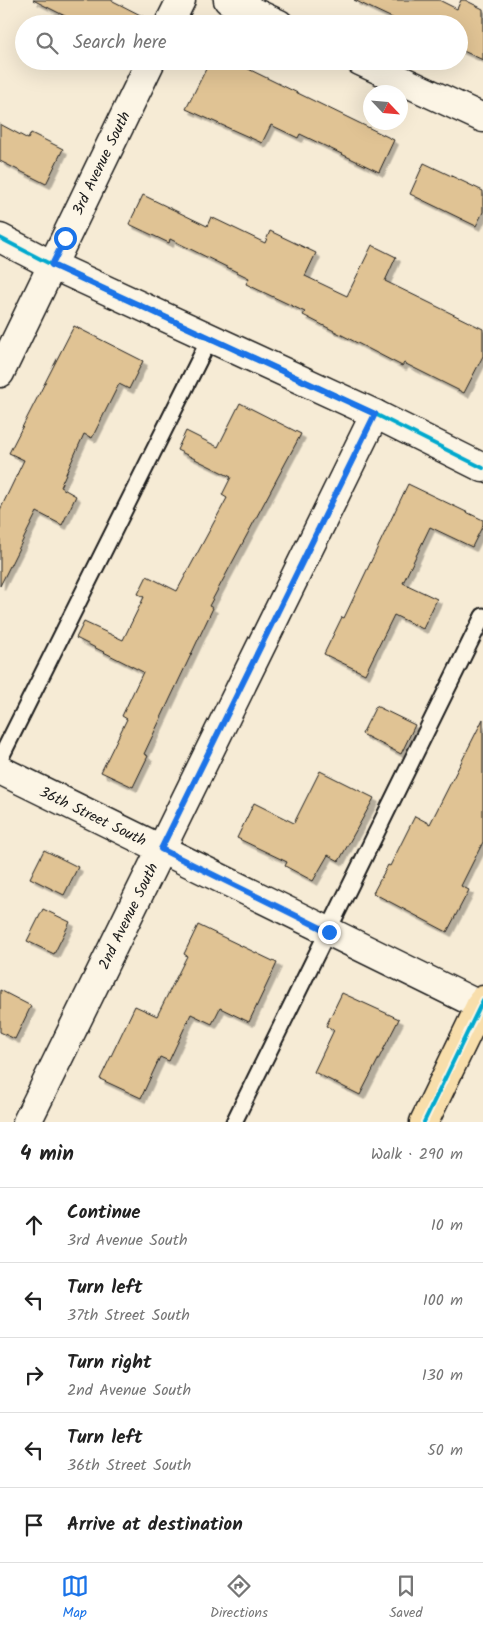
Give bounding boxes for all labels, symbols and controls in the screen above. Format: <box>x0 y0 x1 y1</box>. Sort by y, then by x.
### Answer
search box <box>15 15 468 70</box>
text: Search here <box>73 28 167 58</box>
icon: search <box>33 29 61 57</box>
north arrow <box>363 85 408 130</box>
street label: 3rd Avenue South <box>66 107 137 219</box>
route start <box>54 227 77 250</box>
street label: 36th Street South <box>35 781 150 853</box>
street label: 2nd Avenue South <box>93 859 165 974</box>
route end <box>318 921 341 944</box>
text: 4 min <box>20 1138 74 1171</box>
text: Walk · 290 m <box>371 1142 463 1167</box>
text: Continue <box>67 1198 140 1228</box>
icon: ahead <box>20 1211 48 1239</box>
text: 10 m <box>431 1213 463 1238</box>
text: 3rd Avenue South <box>67 1228 188 1253</box>
text: Turn left <box>67 1273 142 1303</box>
icon: left <box>20 1286 48 1314</box>
text: 100 m <box>423 1288 463 1313</box>
text: 37th Street South <box>67 1303 190 1328</box>
text: Turn right <box>67 1348 152 1378</box>
icon: right <box>20 1361 48 1389</box>
text: 130 m <box>422 1363 463 1388</box>
text: 2nd Avenue South <box>67 1378 191 1403</box>
text: Turn left <box>67 1423 142 1453</box>
icon: left <box>20 1436 48 1464</box>
text: 50 m <box>427 1438 463 1463</box>
text: 36th Street South <box>67 1453 191 1478</box>
text: Arrive at destination <box>67 1510 243 1540</box>
icon: arrive <box>20 1511 48 1539</box>
tab: Map <box>61 1572 89 1624</box>
tab: Directions <box>210 1572 268 1624</box>
tab: Saved <box>389 1572 422 1624</box>

